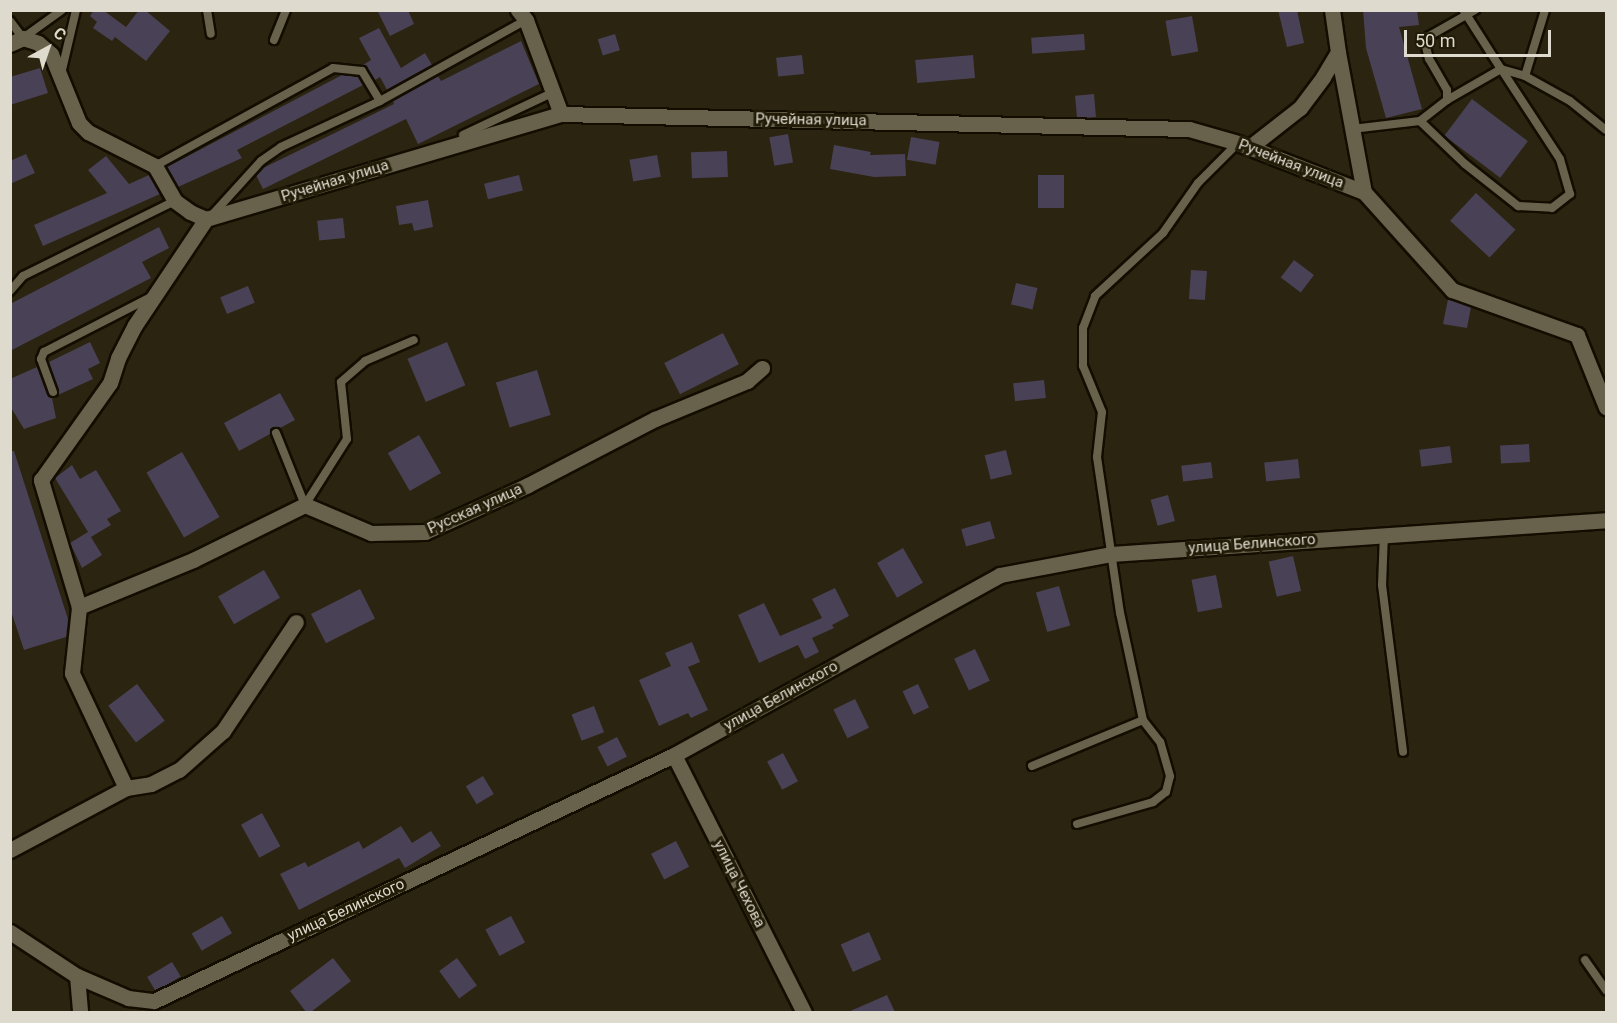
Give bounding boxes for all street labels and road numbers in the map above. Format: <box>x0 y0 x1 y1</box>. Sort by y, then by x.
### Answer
street label: Ручейная улица <box>755 110 867 130</box>
street label: Ручейная улица <box>1236 136 1346 192</box>
street label: Ручейная улица <box>279 156 391 206</box>
street label: Русская улица <box>425 480 525 538</box>
street label: улица Белинского <box>1188 531 1316 557</box>
street label: улица Белинского <box>721 657 841 735</box>
street label: улица Чехова <box>709 837 769 931</box>
street label: улица Белинского <box>284 875 408 945</box>

